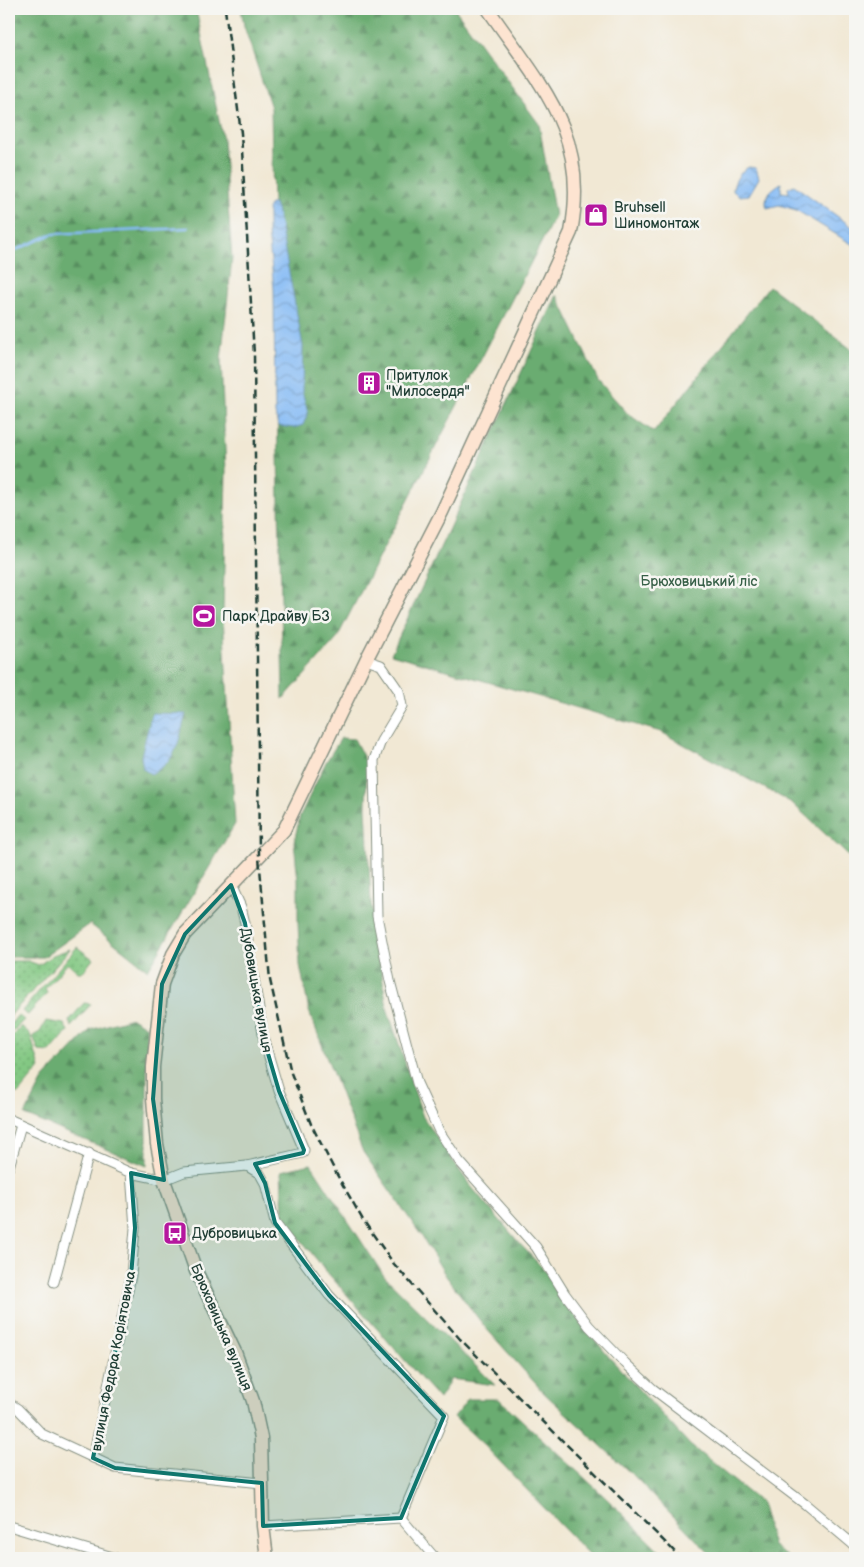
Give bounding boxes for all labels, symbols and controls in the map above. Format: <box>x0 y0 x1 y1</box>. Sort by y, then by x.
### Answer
place label: Bruhsell Шиномонтаж <box>614 199 700 232</box>
shop icon: Bruhsell Шиномонтаж <box>583 202 609 228</box>
place label: Притулок "Милосердя" <box>386 367 470 400</box>
building icon: Притулок "Милосердя" <box>356 370 382 396</box>
park label: Брюховицький ліс <box>641 573 758 590</box>
sports icon: Парк Драйву Б3 <box>191 603 217 629</box>
place label: Парк Драйву Б3 <box>222 608 330 625</box>
street label: Дубовицька вулиця <box>237 926 276 1054</box>
bus stop icon: Дубровицька <box>162 1220 188 1246</box>
place label: Дубровицька <box>192 1225 278 1242</box>
street label: Брюховицька вулиця <box>187 1261 256 1394</box>
street label: вулиця Федора Коріятовича <box>88 1269 139 1453</box>

